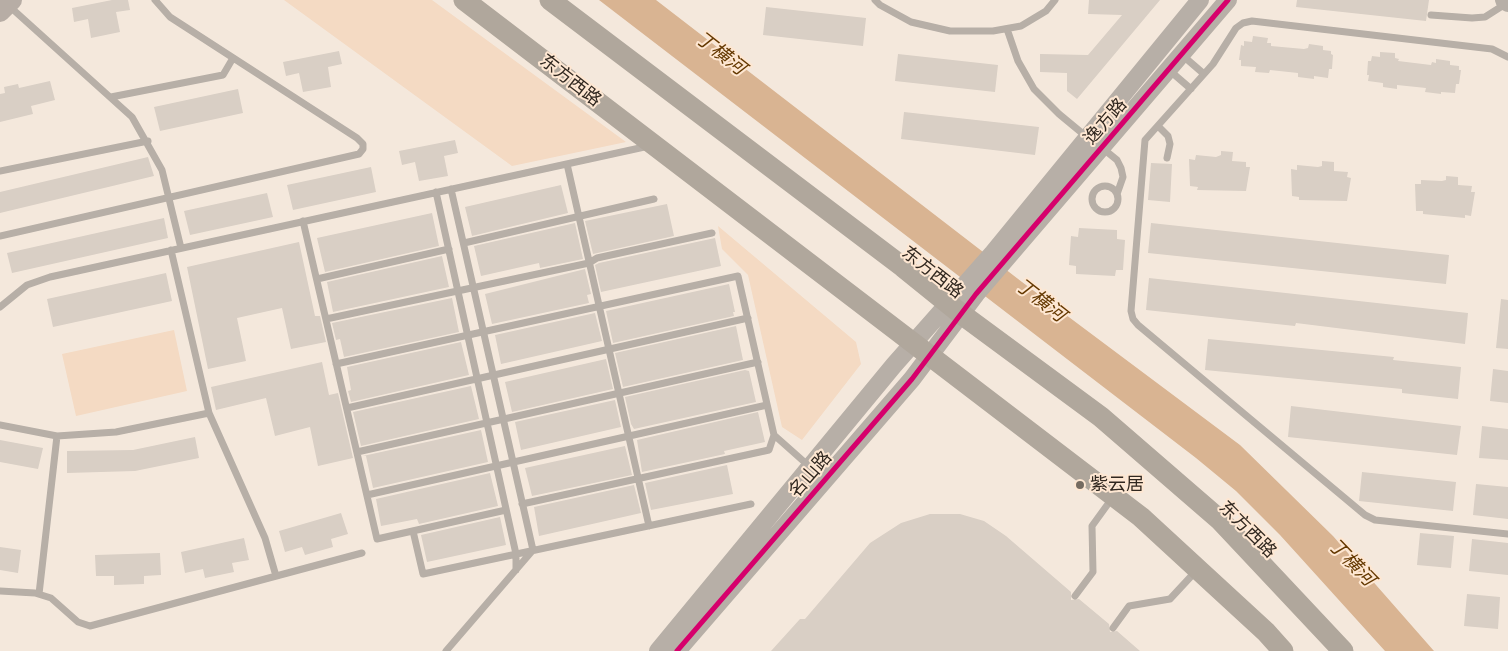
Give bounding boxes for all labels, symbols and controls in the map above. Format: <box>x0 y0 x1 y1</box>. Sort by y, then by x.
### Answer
water label: 丁横河 <box>691 27 749 81</box>
street label: 东方西路 <box>535 50 605 112</box>
street label: 逸方路 <box>1080 95 1132 149</box>
street label: 东方西路 <box>897 242 967 304</box>
water label: 丁横河 <box>1011 274 1069 328</box>
street label: 名山路 <box>785 448 837 502</box>
place label: 紫云居 <box>1090 474 1144 496</box>
marker: 紫云居 <box>1074 479 1086 491</box>
street label: 东方西路 <box>1214 497 1280 563</box>
water label: 丁横河 <box>1323 535 1379 591</box>

